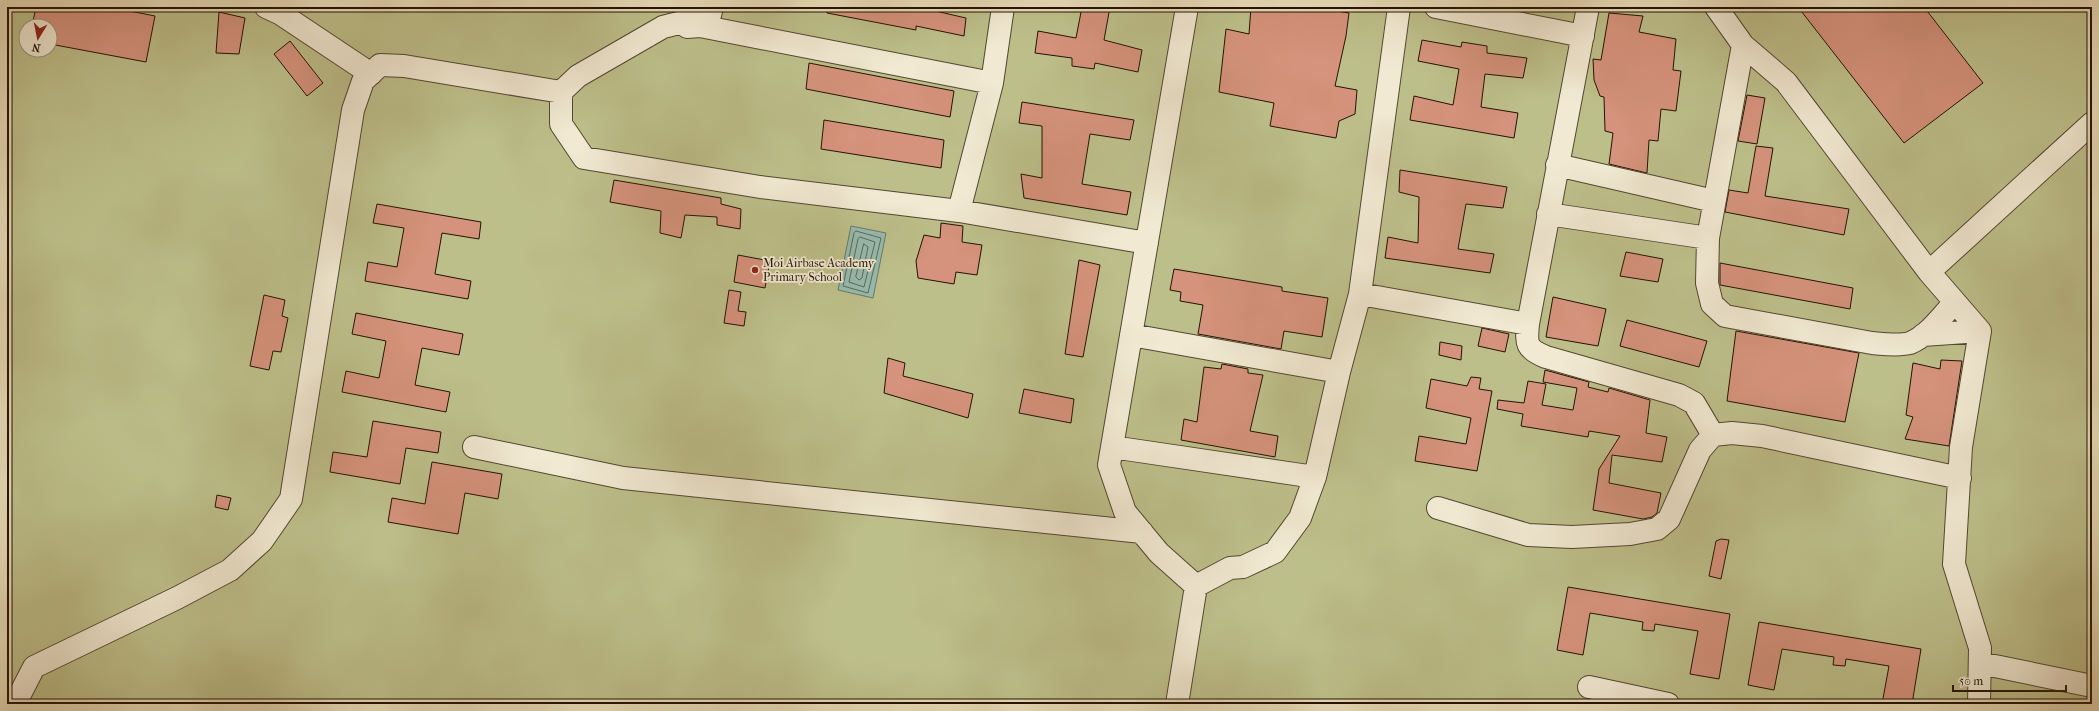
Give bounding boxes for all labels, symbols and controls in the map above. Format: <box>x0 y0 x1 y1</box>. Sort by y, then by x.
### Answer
north arrow <box>18 18 58 58</box>
text: N <box>30 40 42 54</box>
place label: Moi Airbase Academy Primary School <box>763 256 875 284</box>
marker: Moi Airbase Academy Primary School <box>750 265 760 275</box>
scale bar <box>1953 667 2066 693</box>
text: 50 m <box>1959 674 1983 688</box>

